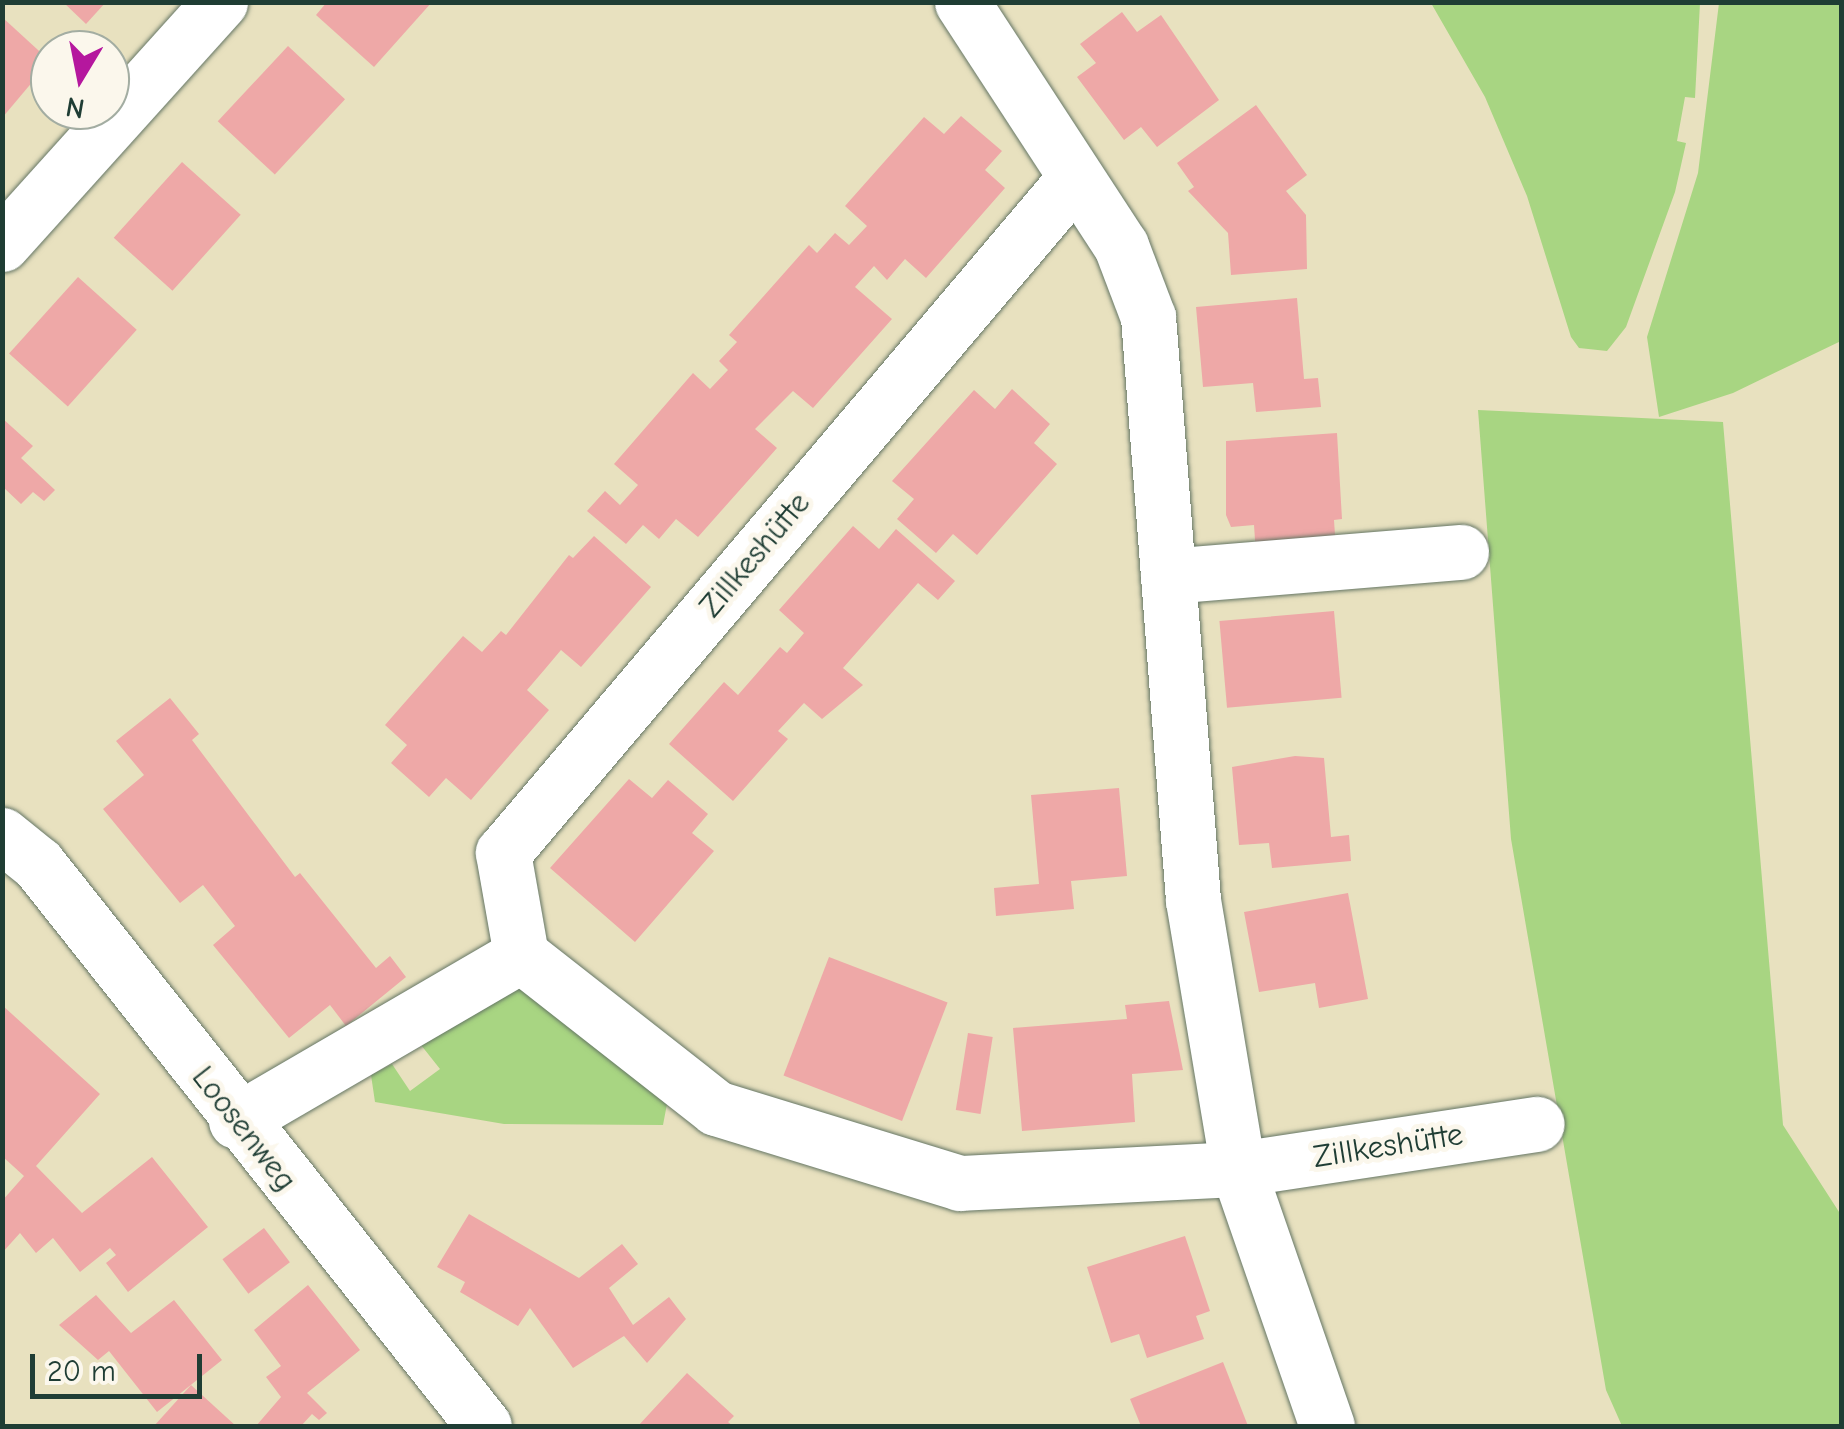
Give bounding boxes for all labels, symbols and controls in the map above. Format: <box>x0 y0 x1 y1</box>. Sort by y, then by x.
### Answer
north arrow <box>30 30 130 130</box>
text: N <box>63 90 87 125</box>
street label: Zillkeshütte <box>692 485 818 625</box>
street label: Loosenweg <box>183 1059 305 1199</box>
street label: Zillkeshütte <box>1310 1115 1466 1177</box>
scale bar <box>35 1334 208 1396</box>
text: 20 m <box>47 1354 116 1389</box>

